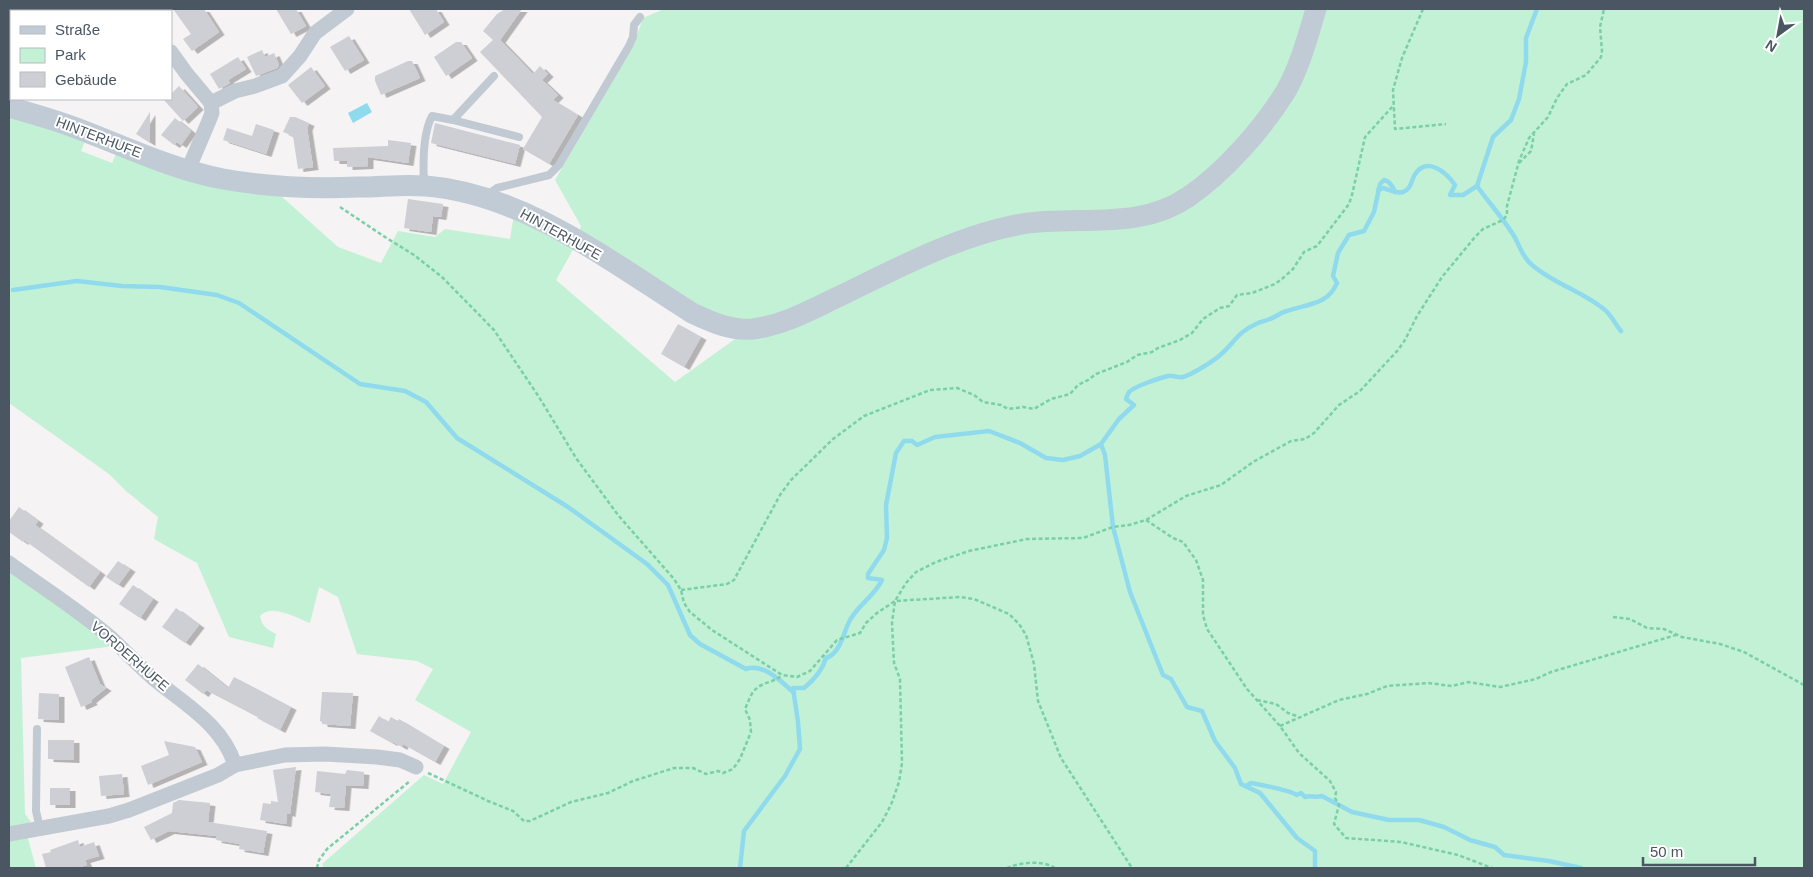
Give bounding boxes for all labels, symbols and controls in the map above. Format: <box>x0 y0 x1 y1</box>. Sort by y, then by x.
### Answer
legend <box>10 10 172 100</box>
north arrow <box>1753 10 1803 60</box>
text: Straße <box>55 21 100 38</box>
text: N <box>1763 37 1780 55</box>
text: Park <box>55 46 86 63</box>
text: Gebäude <box>55 71 117 88</box>
street label: HINTERHUFE <box>54 113 144 161</box>
street label: HINTERHUFE <box>518 205 604 263</box>
street label: VORDERHUFE <box>88 618 172 694</box>
scale bar <box>1643 834 1756 866</box>
text: 50 m <box>1650 843 1683 860</box>

